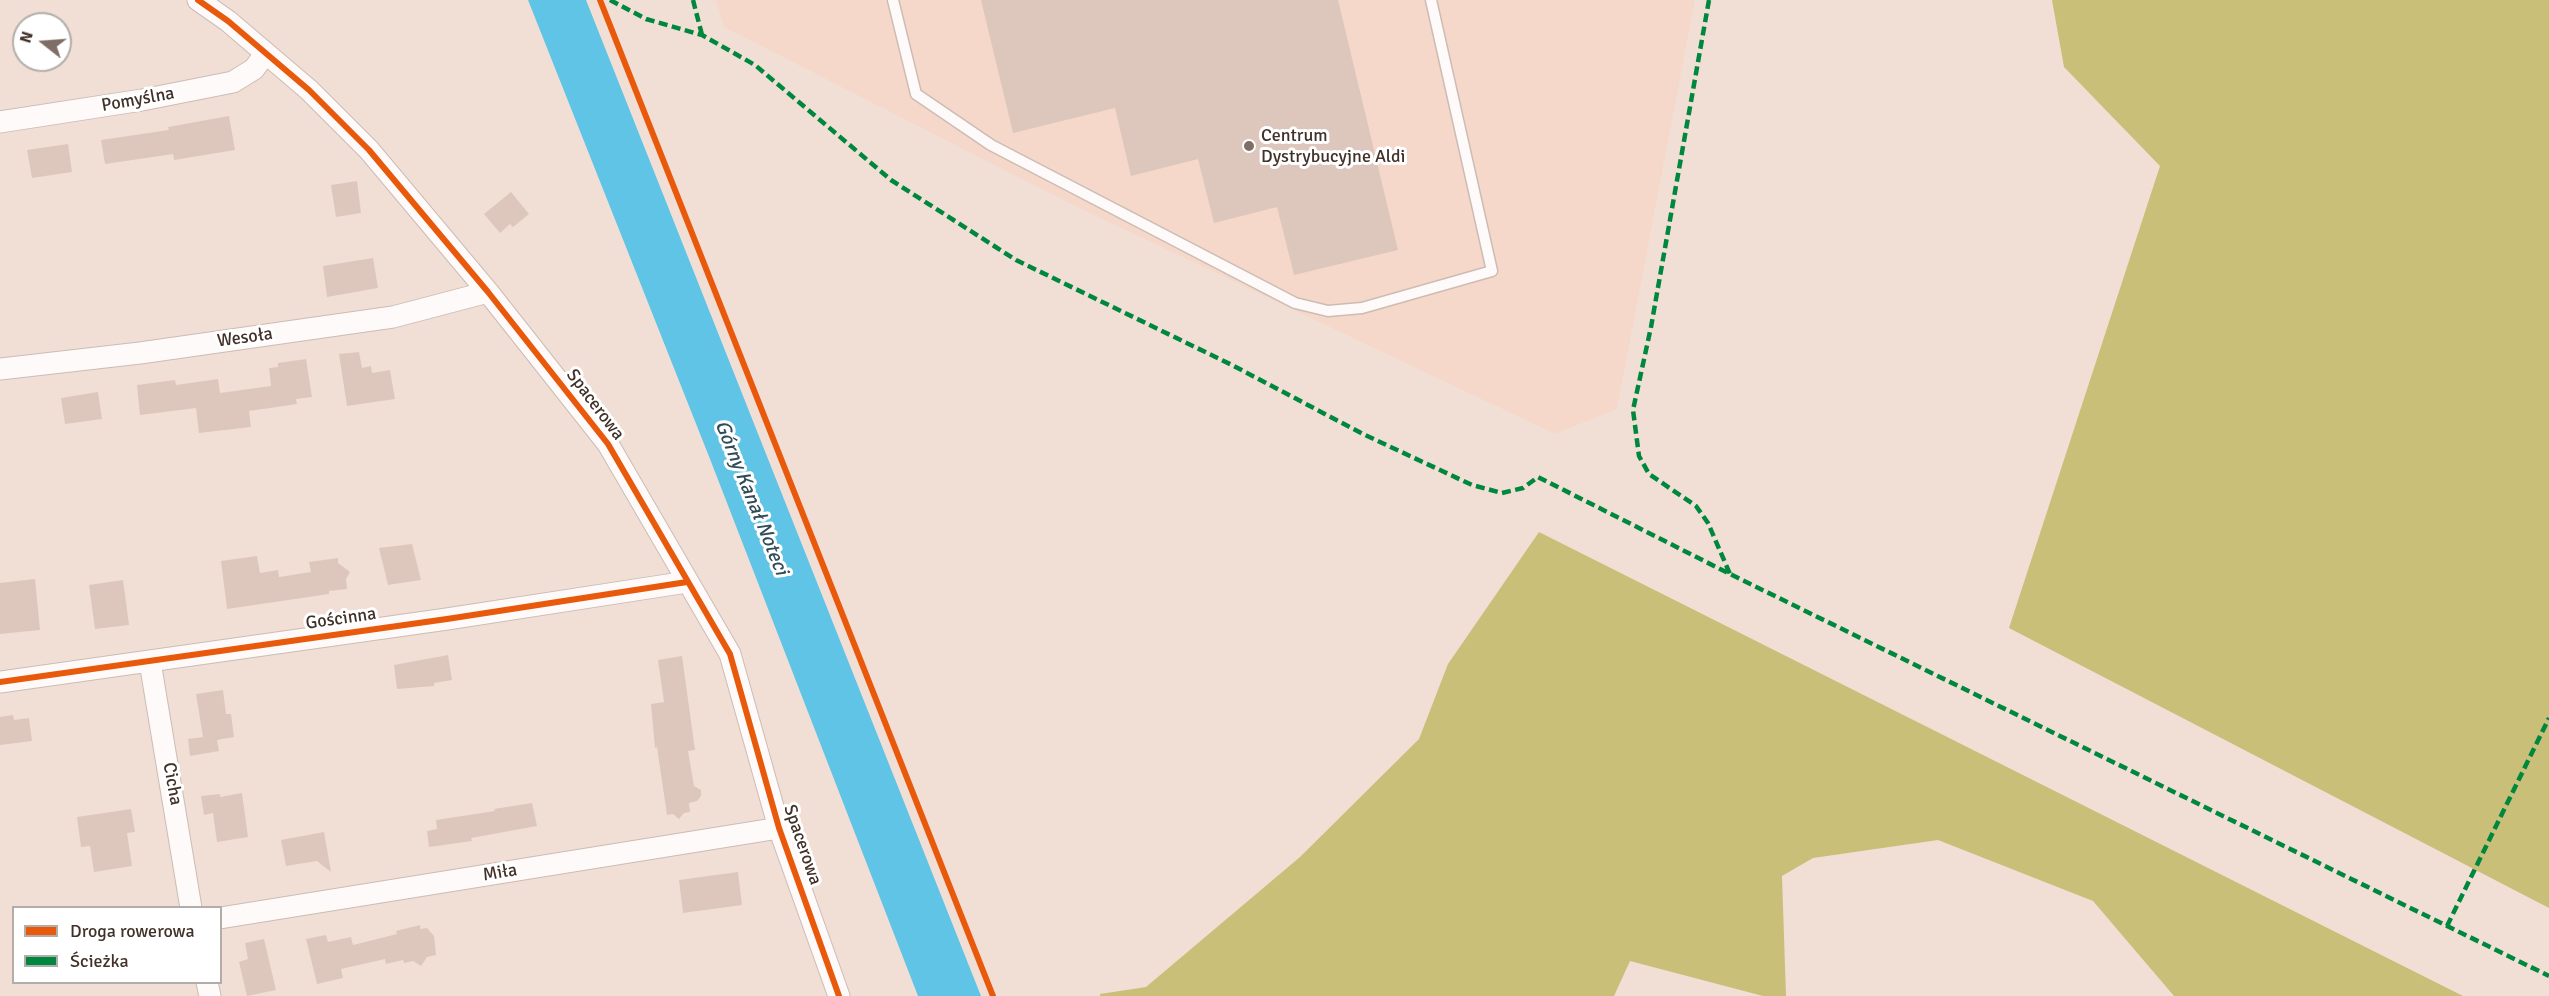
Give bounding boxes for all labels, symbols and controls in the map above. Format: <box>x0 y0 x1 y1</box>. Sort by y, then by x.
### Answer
north arrow <box>12 12 72 72</box>
text: N <box>16 29 38 46</box>
street label: Pomyślna <box>100 83 176 117</box>
place label: Centrum Dystrybucyjne Aldi <box>1261 125 1405 168</box>
marker: Centrum Dystrybucyjne Aldi <box>1242 139 1256 153</box>
street label: Wesoła <box>216 323 274 353</box>
street label: Spacerowa <box>561 365 629 445</box>
water label: Górny Kanał Noteci <box>709 417 793 579</box>
street label: Gościnna <box>304 603 378 635</box>
street label: Cicha <box>158 761 186 807</box>
street label: Spacerowa <box>778 802 826 888</box>
street label: Miła <box>481 860 519 886</box>
legend <box>12 906 222 984</box>
text: Droga rowerowa <box>70 920 195 942</box>
text: Ścieżka <box>70 950 129 972</box>

